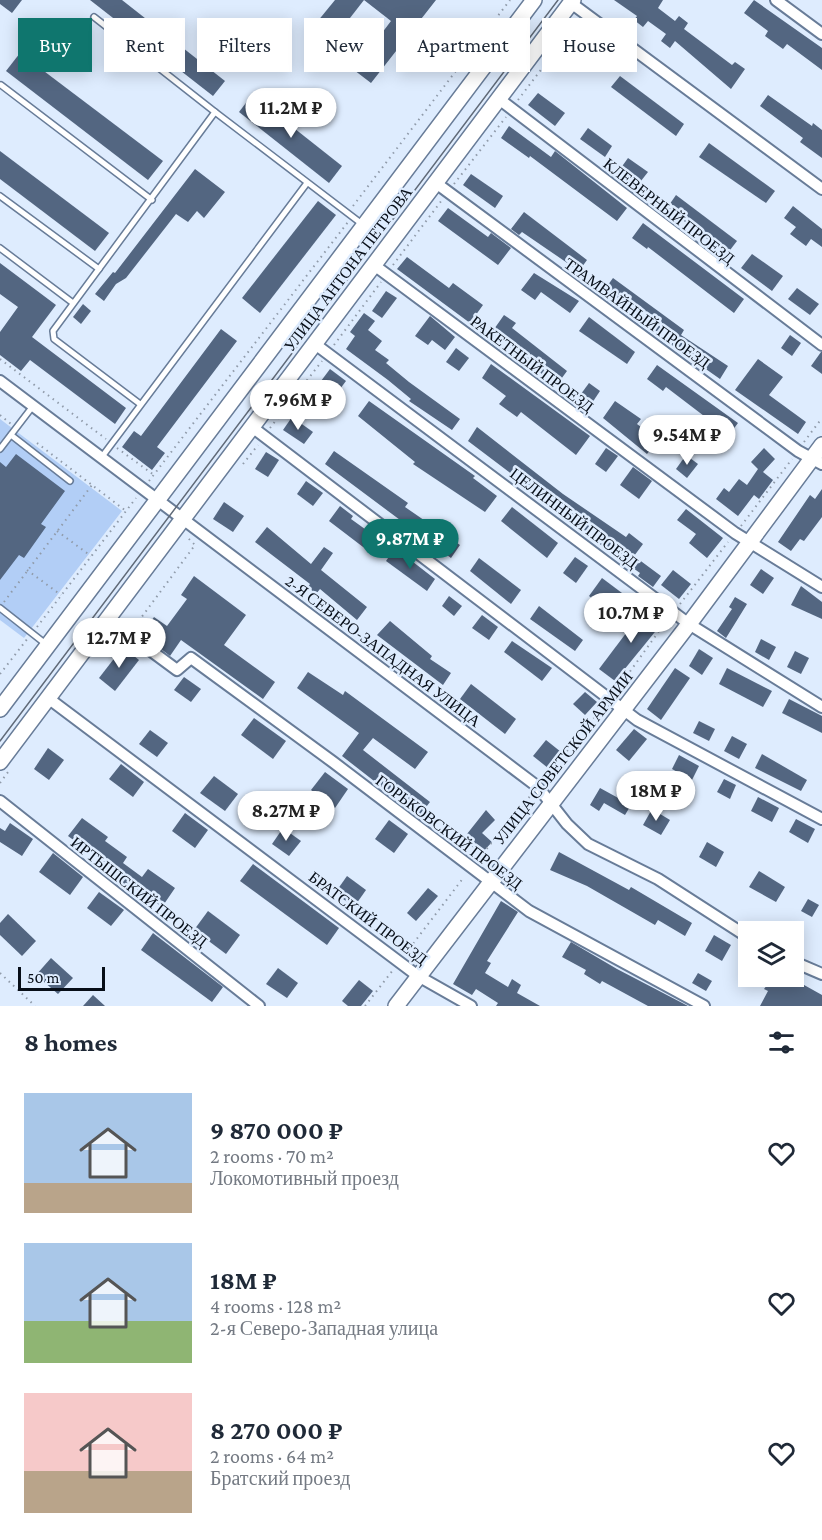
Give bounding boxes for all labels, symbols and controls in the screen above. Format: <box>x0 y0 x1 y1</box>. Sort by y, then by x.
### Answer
chip: Buy <box>18 18 92 72</box>
chip: Rent <box>104 18 185 72</box>
chip: Filters <box>197 18 292 72</box>
chip: New <box>304 18 384 72</box>
chip: Apartment <box>396 18 530 72</box>
chip: House <box>542 18 637 72</box>
pin: 11.2M ₽ <box>236 88 346 139</box>
text: 11.2M ₽ <box>259 96 323 118</box>
street label: КЛЕВЕРНЫЙ ПРОЕЗД <box>600 154 738 268</box>
street label: УЛИЦА АНТОНА ПЕТРОВА <box>281 183 416 355</box>
street label: ТРАМВАЙНЫЙ ПРОЕЗД <box>560 254 714 372</box>
street label: РАКЕТНЫЙ ПРОЕЗД <box>467 312 597 416</box>
pin: 7.96M ₽ <box>243 380 353 431</box>
text: 7.96M ₽ <box>264 388 332 410</box>
pin: 9.54M ₽ <box>632 415 742 466</box>
text: 9.54M ₽ <box>653 423 721 445</box>
street label: ЦЕЛИННЫЙ ПРОЕЗД <box>506 464 642 572</box>
pin: 9.87M ₽ <box>355 519 465 570</box>
text: 9.87M ₽ <box>376 527 444 549</box>
street label: 2-Я СЕВЕРО-ЗАПАДНАЯ УЛИЦА <box>281 572 484 731</box>
pin: 10.7M ₽ <box>576 593 686 644</box>
text: 10.7M ₽ <box>598 601 664 623</box>
pin: 12.7M ₽ <box>64 618 174 669</box>
text: 12.7M ₽ <box>87 626 151 648</box>
street label: УЛИЦА СОВЕТСКОЙ АРМИИ <box>489 667 637 849</box>
street label: ГОРЬКОВСКИЙ ПРОЕЗД <box>372 771 526 893</box>
pin: 18M ₽ <box>614 771 698 822</box>
text: 18M ₽ <box>630 779 682 801</box>
pin: 8.27M ₽ <box>231 791 341 842</box>
text: 8.27M ₽ <box>252 799 320 821</box>
street label: ИРТЫШСКИЙ ПРОЕЗД <box>67 833 211 951</box>
street label: БРАТСКИЙ ПРОЕЗД <box>305 867 431 969</box>
map controls <box>738 921 804 987</box>
button: layers <box>738 921 804 987</box>
scale bar <box>18 964 105 992</box>
text: 50 m <box>27 969 59 986</box>
icon: filters <box>765 1026 798 1059</box>
text: 8 homes <box>24 1028 117 1057</box>
text: 9 870 000 ₽ <box>210 1116 343 1145</box>
icon: home <box>72 1117 144 1189</box>
icon: heart <box>765 1137 798 1170</box>
text: 2 rooms · 70 m² <box>210 1145 334 1167</box>
text: Локомотивный проезд <box>210 1167 399 1189</box>
text: 18M ₽ <box>210 1266 277 1295</box>
icon: home <box>72 1267 144 1339</box>
icon: heart <box>765 1287 798 1320</box>
text: 4 rooms · 128 m² <box>210 1295 341 1317</box>
text: 2-я Северо-Западная улица <box>210 1317 438 1339</box>
text: 8 270 000 ₽ <box>210 1416 343 1445</box>
icon: home <box>72 1417 144 1489</box>
icon: heart <box>765 1437 798 1470</box>
text: 2 rooms · 64 m² <box>210 1445 334 1467</box>
text: Братский проезд <box>210 1467 350 1489</box>

